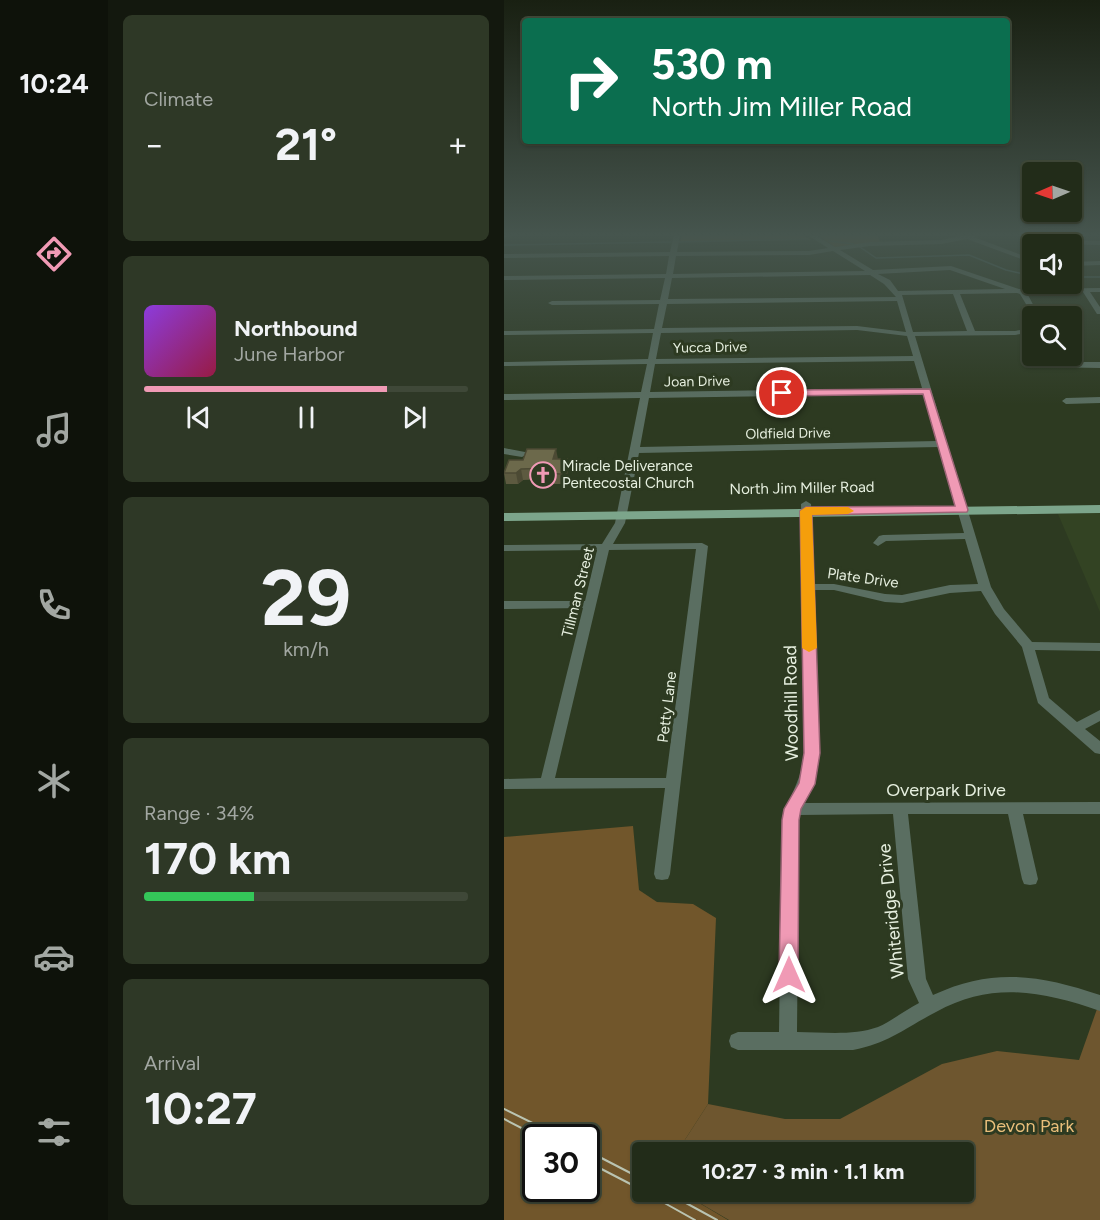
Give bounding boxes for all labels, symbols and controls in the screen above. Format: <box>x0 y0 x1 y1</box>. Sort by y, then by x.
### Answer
text: 530 m <box>651 39 773 90</box>
icon: right <box>552 42 630 120</box>
text: 10:24 <box>19 67 89 100</box>
text: Climate <box>144 87 213 111</box>
text: North Jim Miller Road <box>651 90 912 123</box>
text: 21° <box>275 117 337 171</box>
text: − <box>144 125 165 164</box>
text: + <box>447 125 468 164</box>
north arrow <box>1022 162 1082 222</box>
map controls <box>1022 162 1082 366</box>
icon: directions <box>33 233 75 275</box>
button: sound <box>1022 234 1082 294</box>
button: search <box>1022 306 1082 366</box>
text: Northbound <box>234 315 358 342</box>
street label: Yucca Drive <box>673 338 747 357</box>
text: June Harbor <box>234 342 345 366</box>
pin <box>756 367 807 418</box>
street label: Joan Drive <box>664 372 731 391</box>
icon: arrive <box>765 376 798 409</box>
icon: previous <box>182 401 215 434</box>
icon: pause <box>290 401 323 434</box>
icon: next <box>398 401 431 434</box>
icon: music <box>33 409 75 451</box>
street label: Oldfield Drive <box>745 424 831 443</box>
place label: Miracle Deliverance Pentecostal Church <box>562 457 694 492</box>
church icon: Miracle Deliverance Pentecostal Church <box>528 460 558 490</box>
street label: North Jim Miller Road <box>729 478 875 498</box>
street label: Tillman Street <box>558 544 598 639</box>
text: 29 <box>261 551 351 645</box>
street label: Plate Drive <box>826 564 900 592</box>
icon: phone <box>33 584 75 626</box>
text: km/h <box>283 637 329 661</box>
street label: Woodhill Road <box>779 645 803 761</box>
street label: Petty Lane <box>654 670 680 744</box>
icon: climate <box>33 760 75 802</box>
street label: Overpark Drive <box>886 779 1006 801</box>
text: Range · 34% <box>144 801 255 825</box>
text: 170 km <box>144 831 291 885</box>
street label: Whiteridge Drive <box>873 842 909 979</box>
icon: car <box>33 936 75 978</box>
position arrow <box>757 943 821 1007</box>
text: Arrival <box>144 1051 200 1075</box>
text: 10:27 <box>144 1081 257 1135</box>
icon: filters <box>33 1111 75 1153</box>
park label: Devon Park <box>984 1115 1074 1137</box>
speed limit sign: 30 <box>522 1124 600 1202</box>
text: 10:27 · 3 min · 1.1 km <box>702 1158 904 1185</box>

